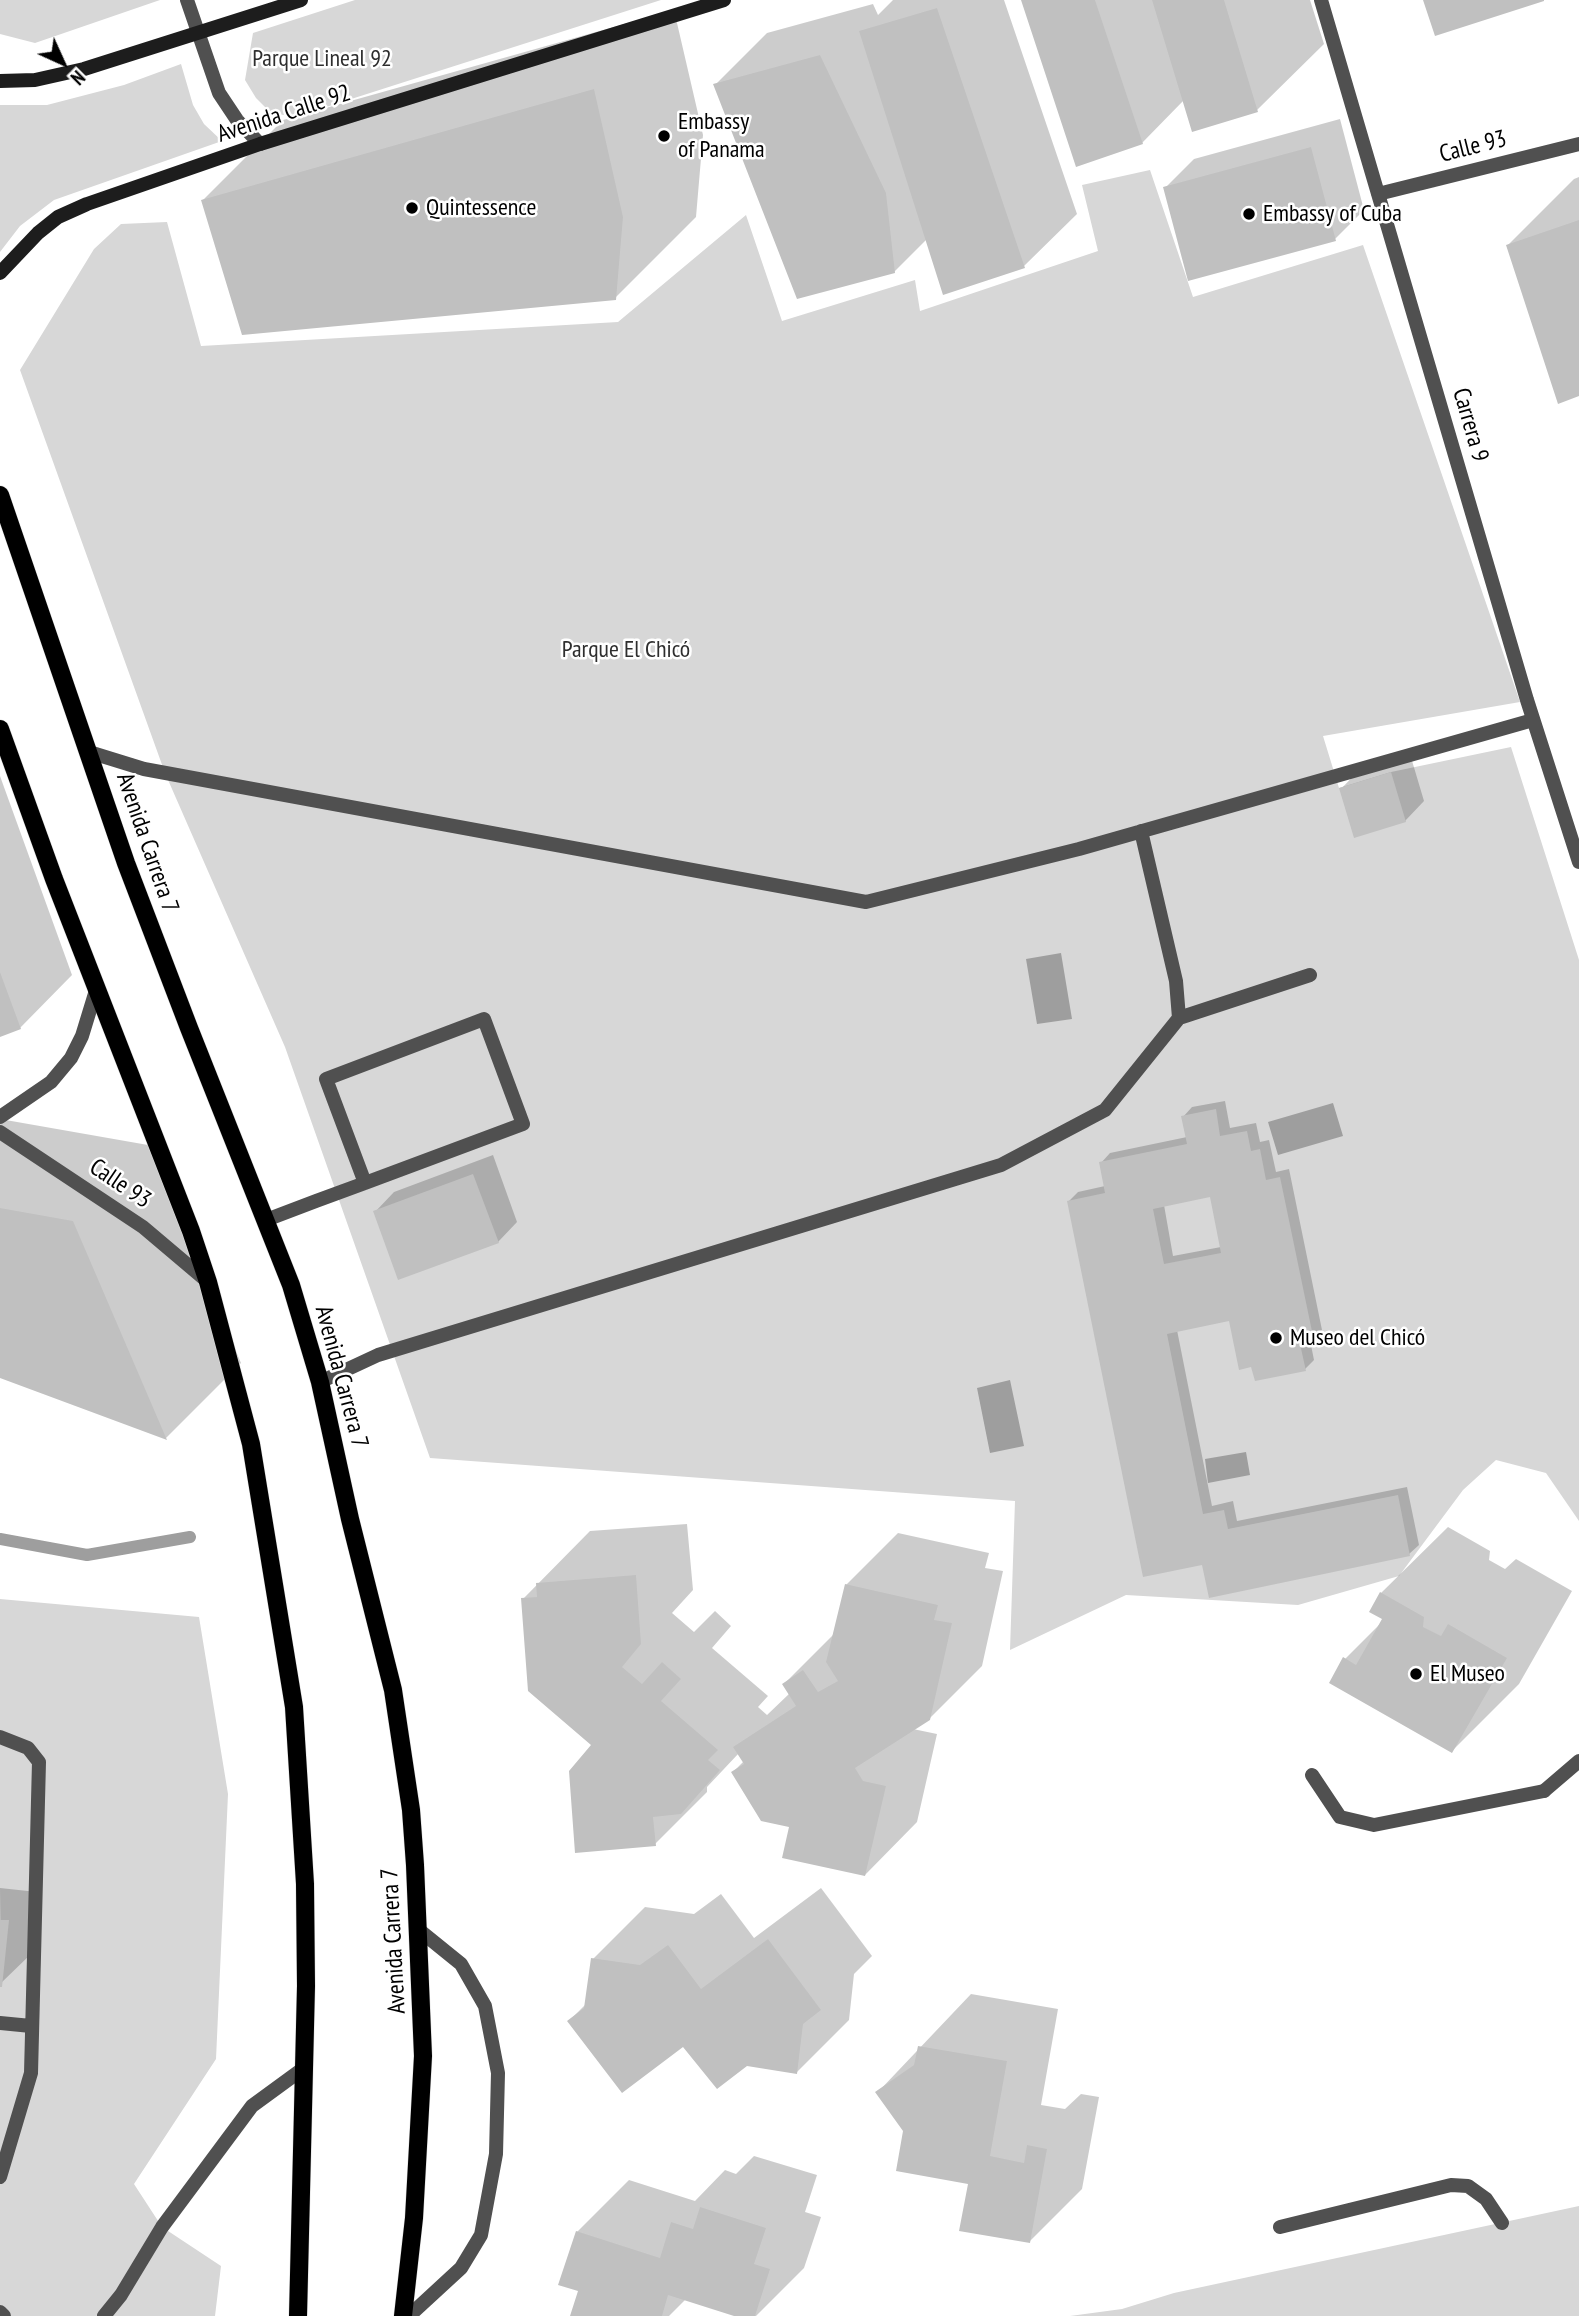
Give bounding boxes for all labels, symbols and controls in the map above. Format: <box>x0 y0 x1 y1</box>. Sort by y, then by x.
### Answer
north arrow <box>28 28 98 98</box>
park label: Parque Lineal 92 <box>252 45 392 73</box>
text: N <box>66 66 90 90</box>
street label: Avenida Calle 92 <box>214 79 354 149</box>
place label: Embassy of Panama <box>678 108 765 164</box>
street label: Calle 93 <box>1436 125 1510 169</box>
marker: Embassy of Panama <box>656 128 672 144</box>
place label: Quintessence <box>426 194 536 222</box>
marker: Quintessence <box>404 200 420 216</box>
place label: Embassy of Cuba <box>1263 200 1402 228</box>
marker: Embassy of Cuba <box>1241 206 1257 222</box>
street label: Carrera 9 <box>1446 385 1494 465</box>
park label: Parque El Chicó <box>562 636 690 664</box>
street label: Avenida Carrera 7 <box>110 769 184 917</box>
street label: Calle 93 <box>84 1153 156 1215</box>
street label: Avenida Carrera 7 <box>308 1303 374 1451</box>
place label: Museo del Chicó <box>1290 1324 1425 1352</box>
marker: Museo del Chicó <box>1268 1330 1284 1346</box>
place label: El Museo <box>1430 1660 1505 1688</box>
marker: El Museo <box>1408 1666 1424 1682</box>
street label: Avenida Carrera 7 <box>376 1867 412 2015</box>

